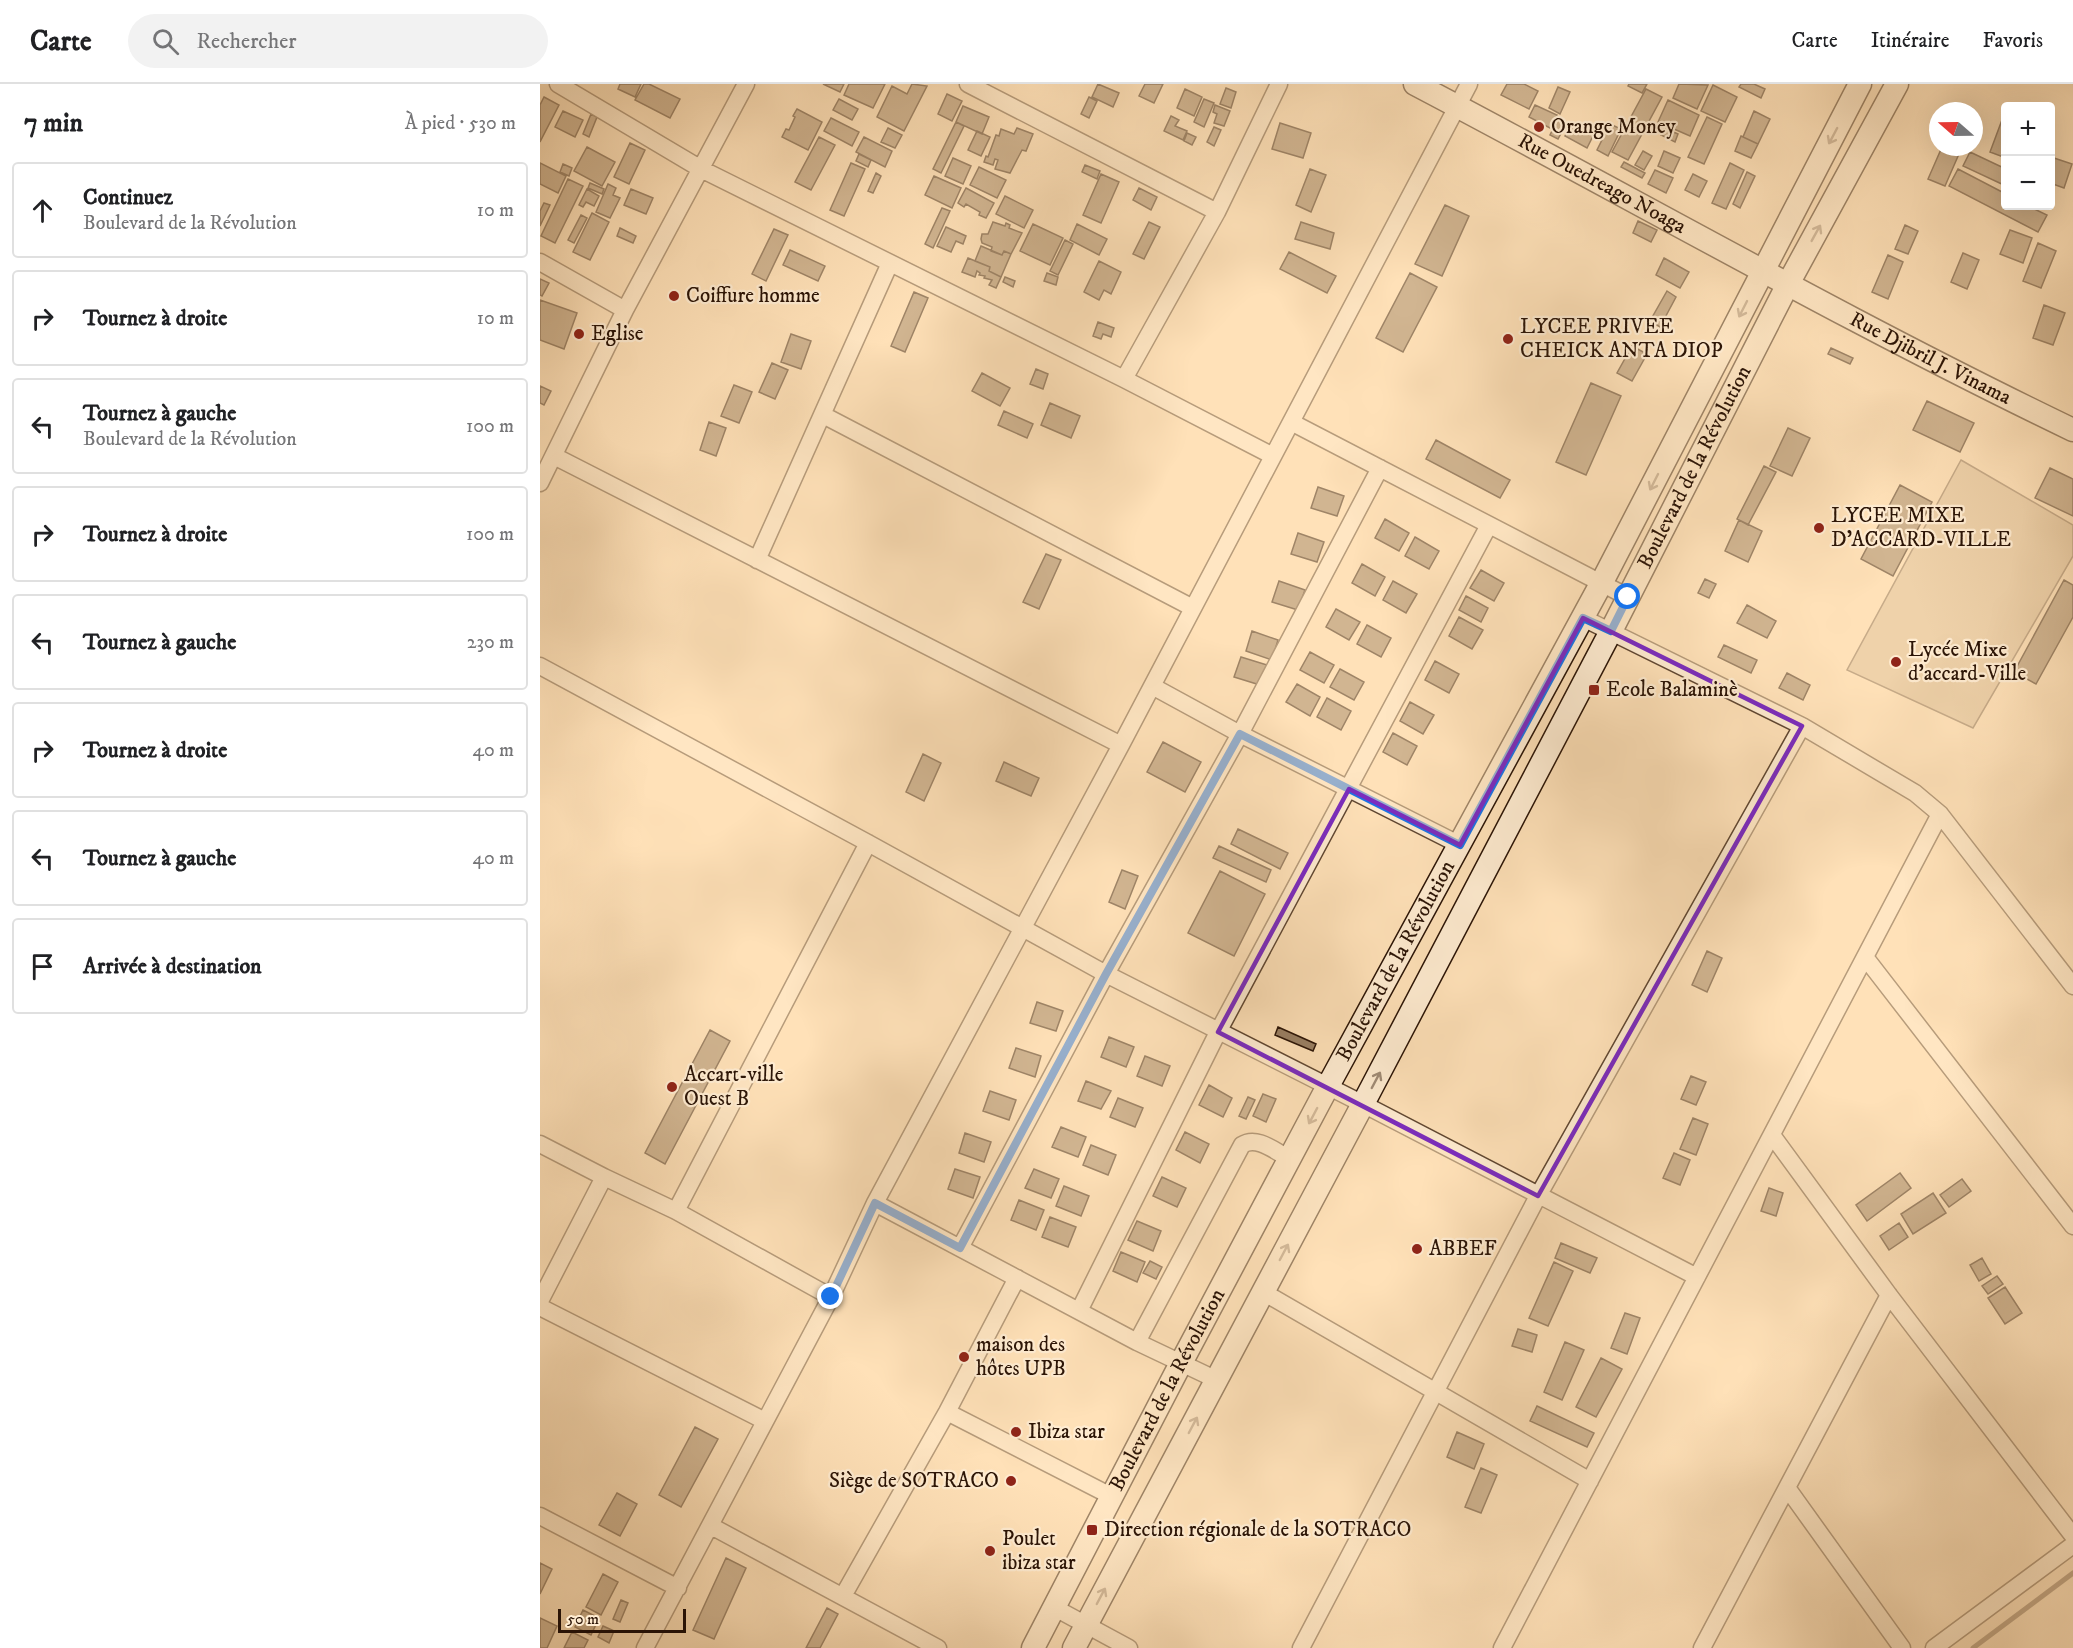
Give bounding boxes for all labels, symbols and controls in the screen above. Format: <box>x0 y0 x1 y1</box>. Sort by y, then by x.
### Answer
search box <box>128 14 548 68</box>
text: Carte <box>30 24 92 59</box>
icon: search <box>149 25 182 58</box>
text: Rechercher <box>197 28 297 55</box>
text: Carte <box>1792 28 1838 54</box>
text: Itinéraire <box>1871 28 1949 54</box>
text: Favoris <box>1982 28 2043 54</box>
north arrow <box>1929 102 1983 156</box>
map controls <box>2001 102 2055 210</box>
button: + <box>2001 102 2055 156</box>
text: 7 min <box>24 107 83 140</box>
text: À pied · 530 m <box>405 111 516 136</box>
place label: Orange Money <box>1551 114 1677 140</box>
marker: Orange Money <box>1532 120 1546 134</box>
one-way arrow <box>1827 127 1839 145</box>
street label: Rue Ouedreago Noaga <box>1513 128 1690 240</box>
button: − <box>2001 156 2055 210</box>
text: Continuez <box>83 184 173 211</box>
icon: ahead <box>26 194 59 227</box>
text: 10 m <box>477 198 514 223</box>
text: Boulevard de la Révolution <box>83 211 297 236</box>
one-way arrow <box>1811 224 1822 242</box>
place label: Coiffure homme <box>686 283 820 309</box>
marker: Coiffure homme <box>667 289 681 303</box>
one-way arrow <box>1737 299 1749 317</box>
icon: right <box>26 302 59 335</box>
text: Tournez à droite <box>83 305 227 332</box>
text: 10 m <box>477 306 514 331</box>
street label: Rue Djibril J. Vinama <box>1845 306 2015 411</box>
place label: LYCEE PRIVEE CHEICK ANTA DIOP <box>1520 314 1723 364</box>
place label: Eglise <box>591 321 644 347</box>
marker: Eglise <box>572 327 586 341</box>
marker: LYCEE PRIVEE CHEICK ANTA DIOP <box>1501 332 1515 346</box>
street label: Boulevard de la Révolution <box>1632 361 1757 573</box>
text: Tournez à gauche <box>83 400 236 427</box>
icon: left <box>26 410 59 443</box>
text: 100 m <box>466 414 514 439</box>
text: Boulevard de la Révolution <box>83 427 297 452</box>
one-way arrow <box>1648 473 1660 490</box>
place label: LYCEE MIXE D'ACCARD-VILLE <box>1831 503 2011 553</box>
icon: right <box>26 518 59 551</box>
text: Tournez à droite <box>83 521 227 548</box>
marker: LYCEE MIXE D'ACCARD-VILLE <box>1812 521 1826 535</box>
text: 100 m <box>466 522 514 547</box>
route start <box>1614 583 1640 609</box>
icon: left <box>26 626 59 659</box>
text: Tournez à gauche <box>83 629 236 656</box>
text: 230 m <box>467 630 514 655</box>
place label: Lycée Mixe d'accard-Ville <box>1908 637 2026 687</box>
marker: Lycée Mixe d'accard-Ville <box>1889 655 1903 669</box>
place label: Ecole Balaminè <box>1606 677 1738 703</box>
marker: Ecole Balaminè <box>1587 683 1601 697</box>
icon: right <box>26 734 59 767</box>
text: Tournez à droite <box>83 737 227 764</box>
text: 40 m <box>472 738 514 763</box>
icon: left <box>26 842 59 875</box>
text: Tournez à gauche <box>83 845 236 872</box>
text: 40 m <box>472 846 514 871</box>
street label: Boulevard de la Révolution <box>1331 856 1461 1066</box>
icon: arrive <box>26 950 59 983</box>
text: Arrivée à destination <box>83 953 262 980</box>
place label: Accart-ville Ouest B <box>684 1062 784 1112</box>
one-way arrow <box>1371 1071 1382 1089</box>
marker: Accart-ville Ouest B <box>665 1080 679 1094</box>
one-way arrow <box>1307 1107 1319 1124</box>
place label: ABBEF <box>1429 1236 1497 1262</box>
marker: ABBEF <box>1410 1242 1424 1256</box>
one-way arrow <box>1278 1244 1290 1261</box>
route end <box>817 1283 843 1309</box>
street label: Boulevard de la Révolution <box>1104 1284 1231 1495</box>
place label: maison des hôtes UPB <box>976 1332 1066 1382</box>
marker: maison des hôtes UPB <box>957 1350 971 1364</box>
one-way arrow <box>1188 1416 1199 1434</box>
place label: Ibiza star <box>1028 1419 1105 1445</box>
marker: Ibiza star <box>1009 1425 1023 1439</box>
place label: Siège de SOTRACO <box>829 1468 999 1494</box>
marker: Siège de SOTRACO <box>1004 1474 1018 1488</box>
place label: Direction régionale de la SOTRACO <box>1104 1517 1411 1543</box>
marker: Direction régionale de la SOTRACO <box>1085 1523 1099 1537</box>
place label: Poulet ibiza star <box>1002 1526 1076 1576</box>
marker: Poulet ibiza star <box>983 1544 997 1558</box>
one-way arrow <box>1096 1588 1107 1606</box>
scale bar <box>558 1606 686 1634</box>
text: 50 m <box>567 1609 599 1629</box>

